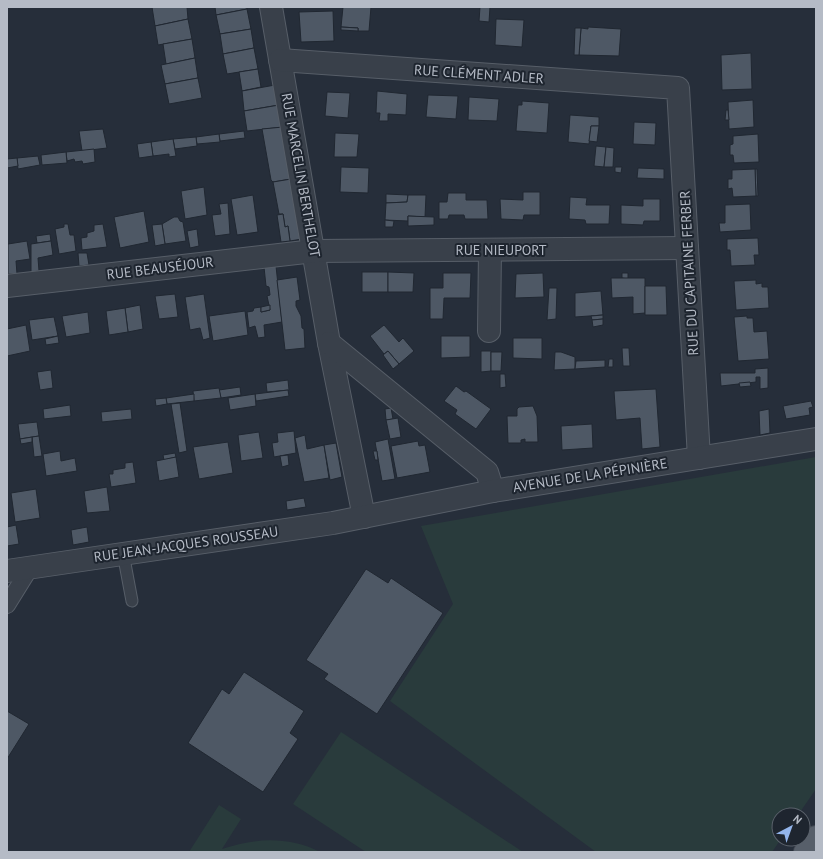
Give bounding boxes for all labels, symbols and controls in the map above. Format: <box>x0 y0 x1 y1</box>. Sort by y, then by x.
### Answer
street label: RUE CLÉMENT ADLER <box>413 60 545 88</box>
street label: RUE MARCELIN BERTHELOT <box>278 91 324 259</box>
street label: RUE DU CAPITAINE FERBER <box>676 190 702 356</box>
street label: RUE NIEUPORT <box>455 241 547 259</box>
street label: RUE BEAUSÉJOUR <box>105 253 215 283</box>
street label: AVENUE DE LA PÉPINIÈRE <box>512 454 668 496</box>
street label: RUE JEAN-JACQUES ROUSSEAU <box>93 522 279 566</box>
north arrow <box>771 807 811 847</box>
text: N <box>790 812 805 827</box>

